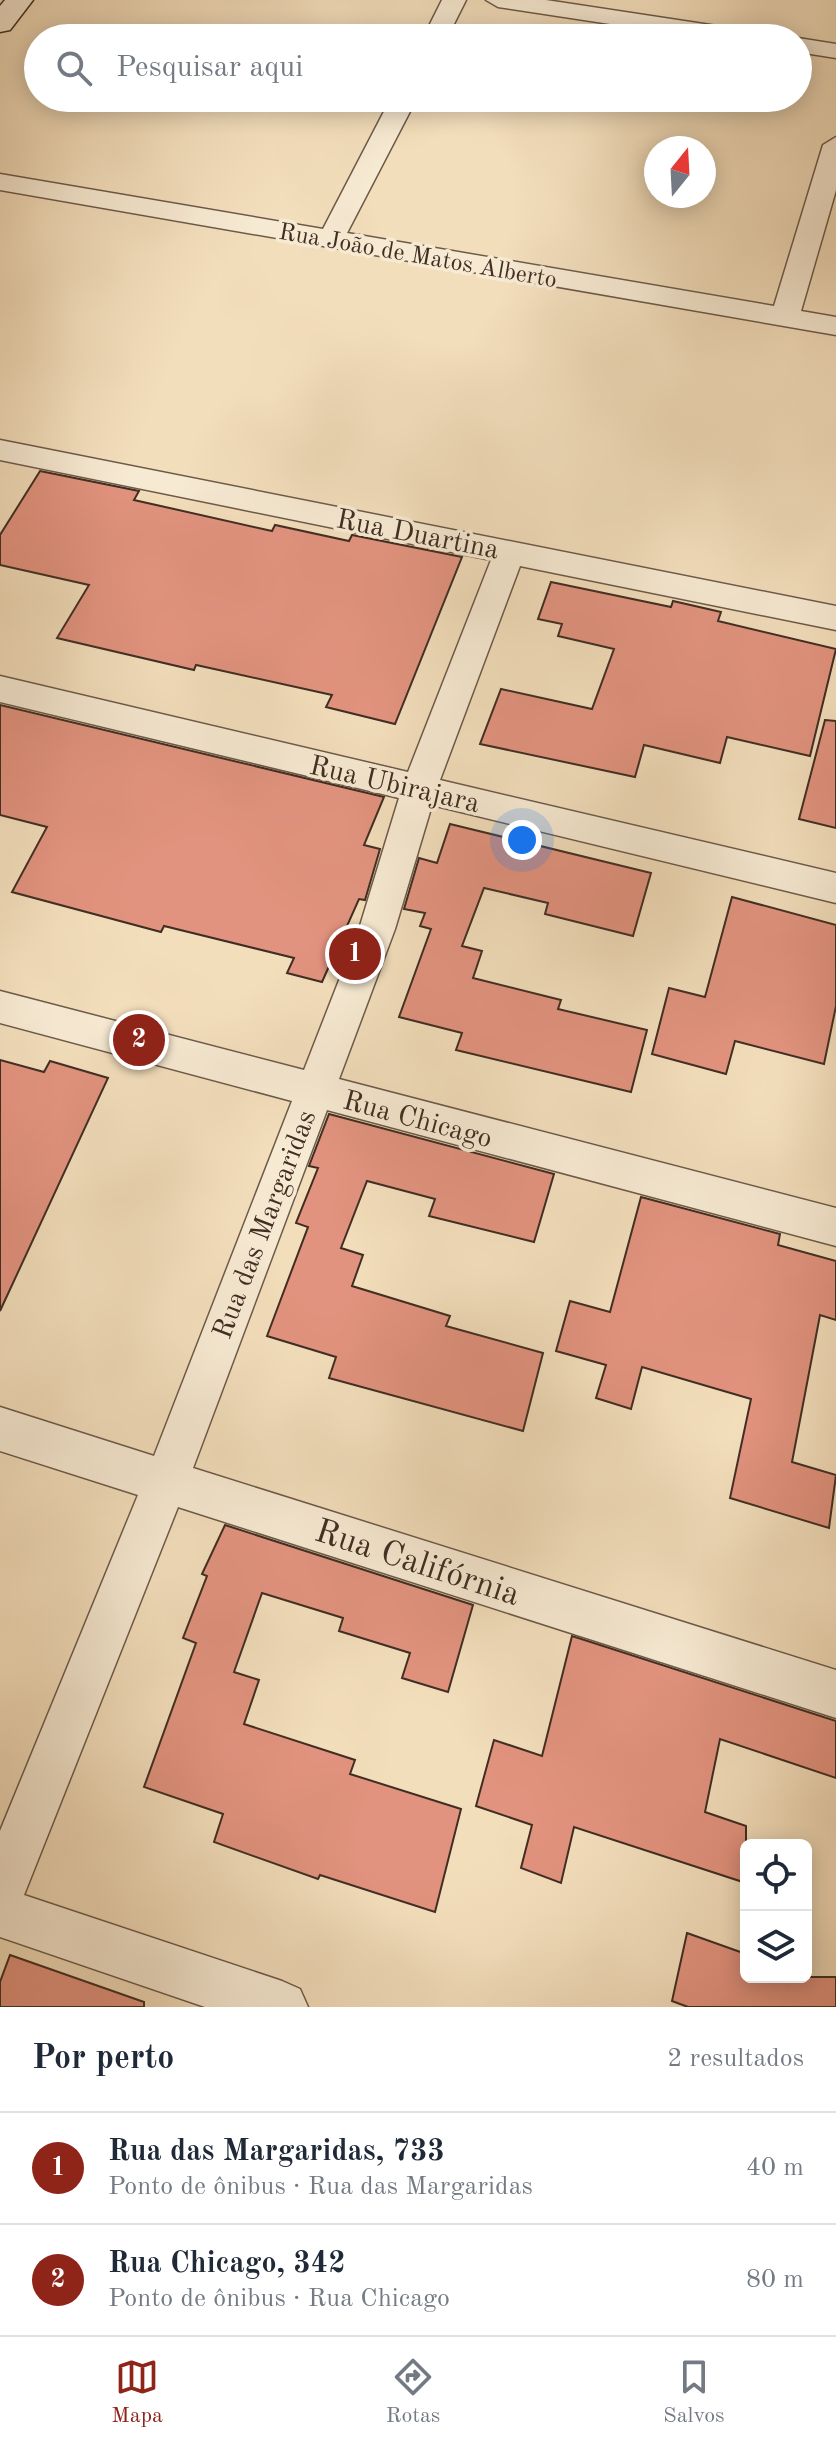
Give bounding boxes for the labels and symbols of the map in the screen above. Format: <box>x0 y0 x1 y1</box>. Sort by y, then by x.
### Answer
north arrow <box>644 136 716 208</box>
street label: Rua João de Matos Alberto <box>277 221 559 293</box>
street label: Rua Duartina <box>334 506 501 565</box>
street label: Rua Ubirajara <box>306 753 482 819</box>
your location <box>502 820 542 860</box>
pin: 1 <box>329 924 381 984</box>
pin: 2 <box>113 1010 165 1070</box>
street label: Rua Chicago <box>340 1088 495 1154</box>
street label: Rua das Margaridas <box>209 1107 322 1343</box>
street label: Rua Califórnia <box>310 1515 524 1613</box>

